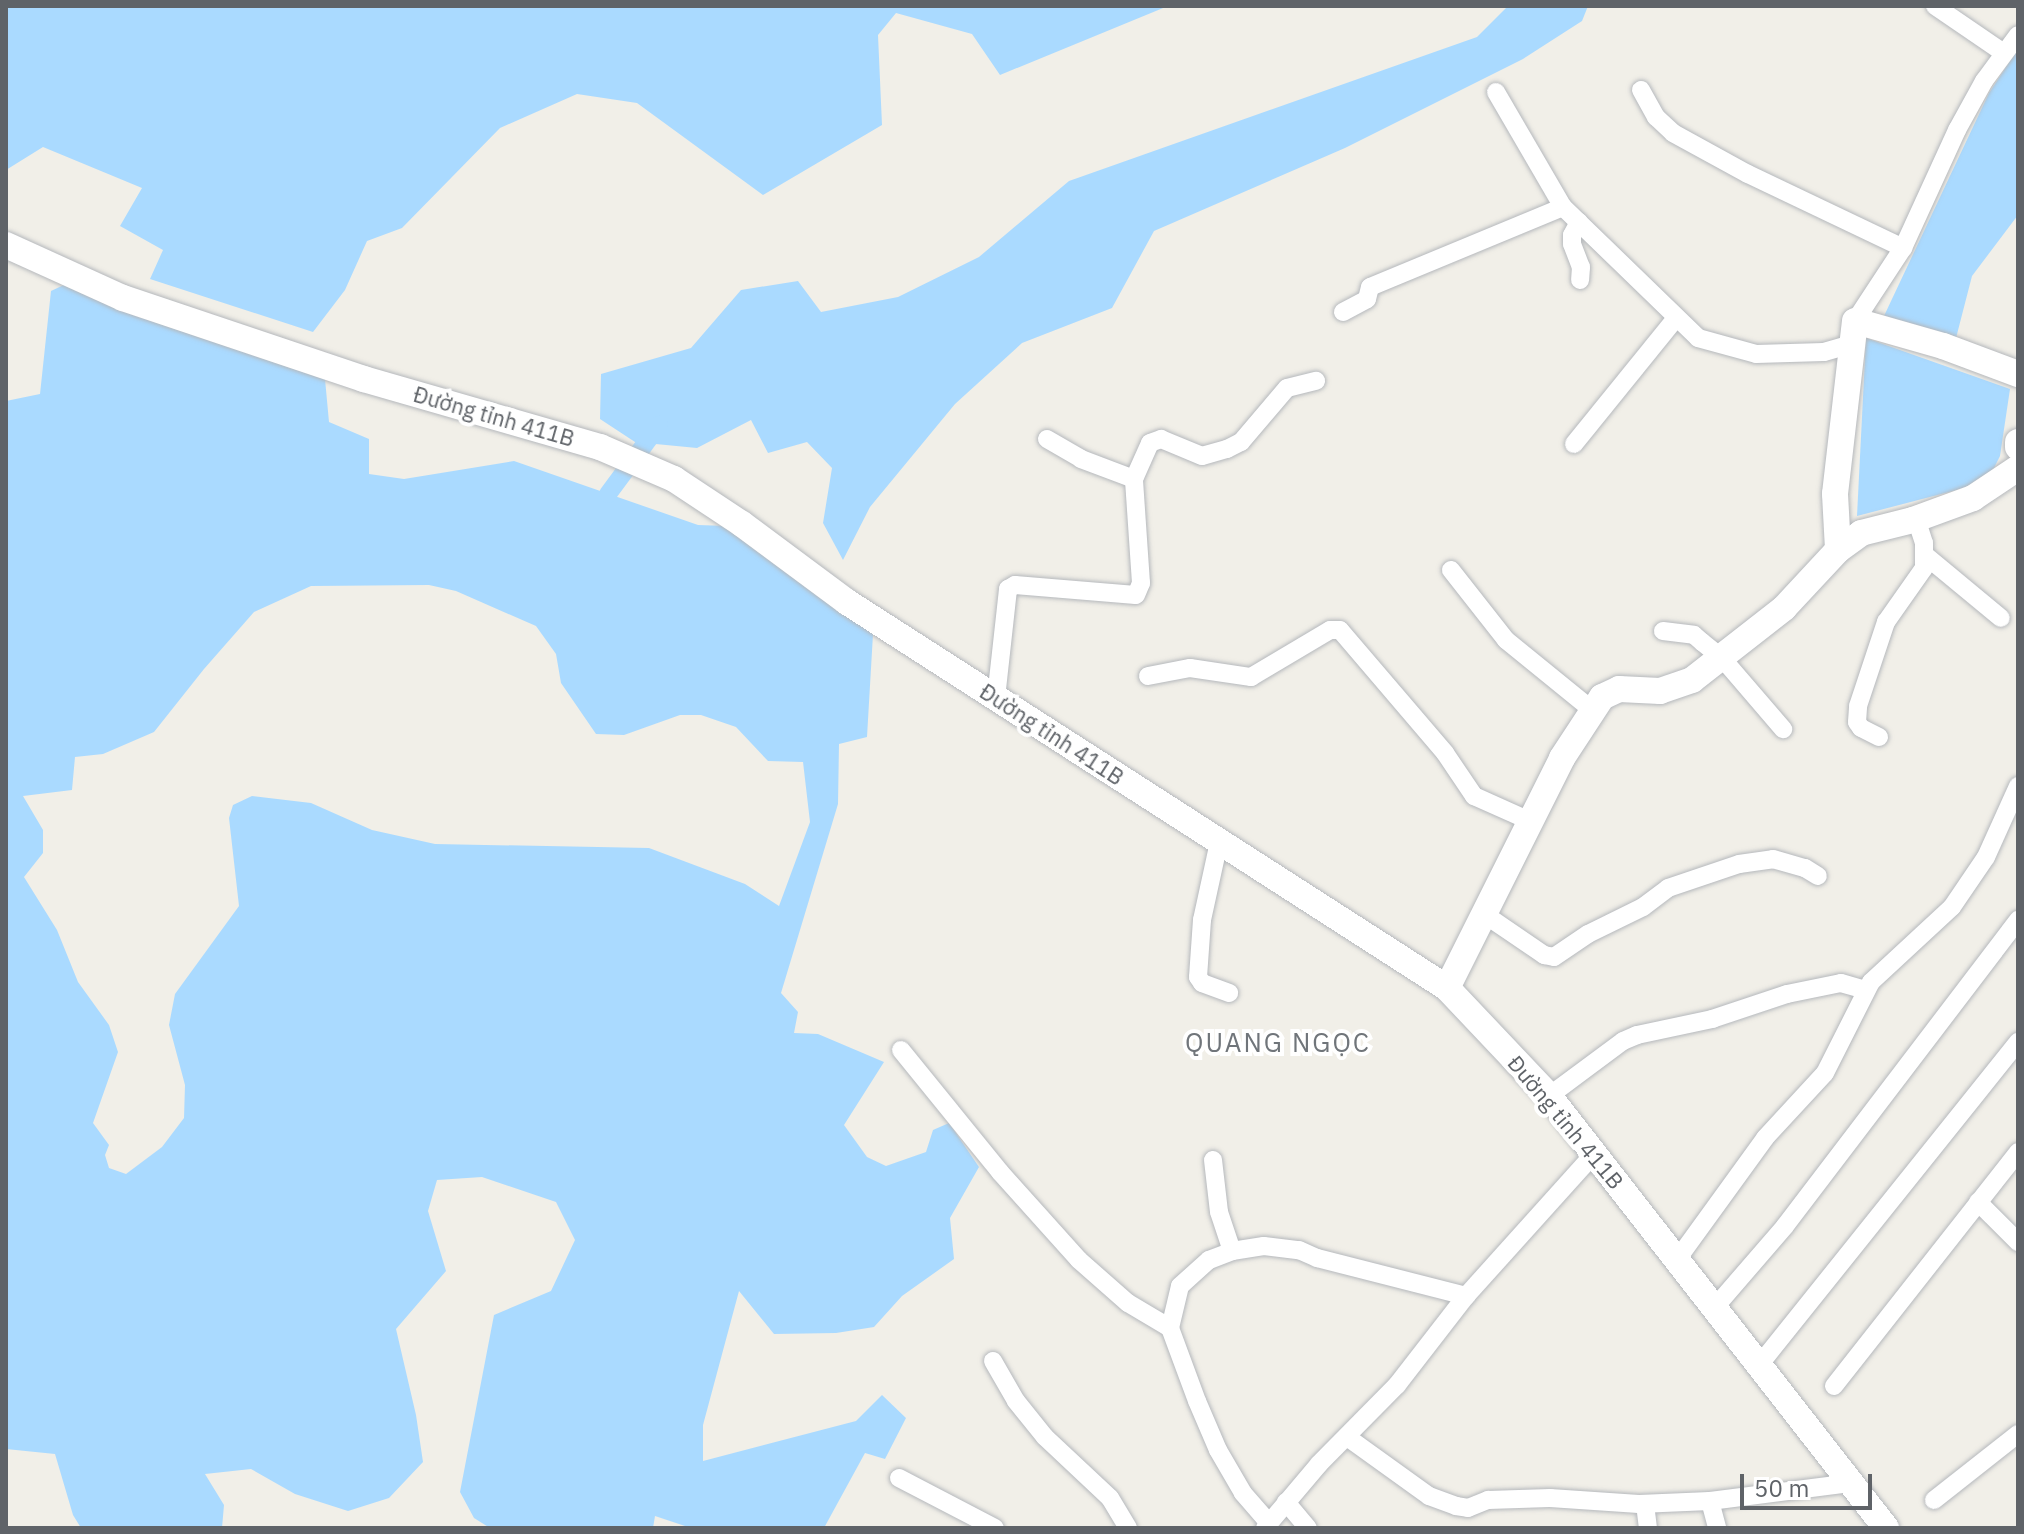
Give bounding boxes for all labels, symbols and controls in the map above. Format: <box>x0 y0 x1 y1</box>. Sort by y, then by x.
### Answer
street label: Đường tỉnh 411B <box>410 380 578 452</box>
street label: Đường tỉnh 411B <box>975 678 1129 790</box>
district label: QUANG NGỌC <box>1185 1027 1371 1059</box>
street label: Đường tỉnh 411B <box>1502 1050 1630 1194</box>
scale bar <box>1744 1458 1876 1508</box>
text: 50 m <box>1754 1472 1809 1504</box>

